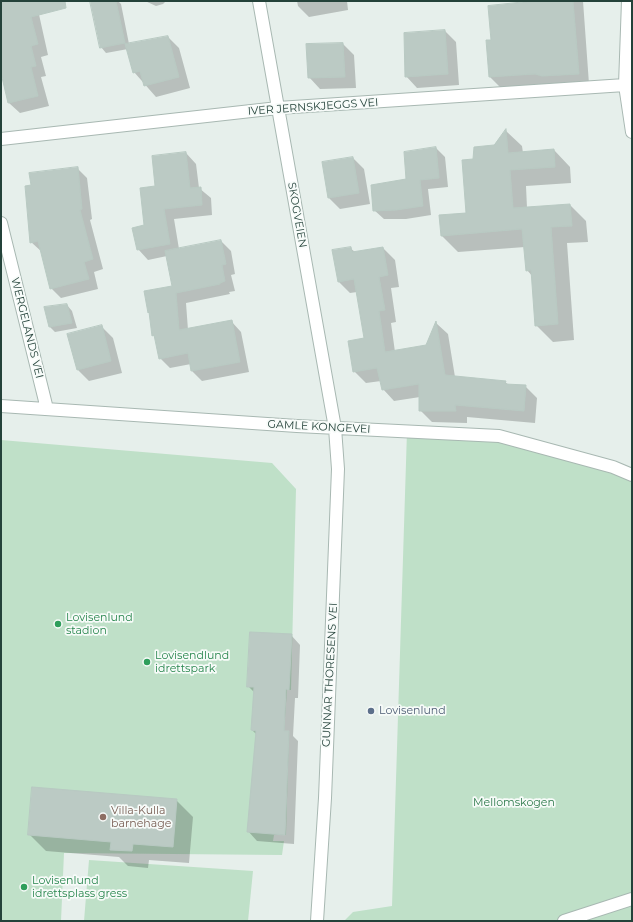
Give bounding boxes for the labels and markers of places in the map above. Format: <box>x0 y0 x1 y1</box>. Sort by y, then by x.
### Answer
place label: Lovisenlund stadion <box>66 611 133 637</box>
marker: Lovisenlund stadion <box>53 619 63 629</box>
place label: Lovisendlund idrettspark <box>155 649 229 675</box>
marker: Lovisendlund idrettspark <box>142 657 152 667</box>
place label: Lovisenlund <box>379 704 446 718</box>
marker: Lovisenlund <box>366 706 376 716</box>
place label: Villa-Kulla barnehage <box>111 804 171 830</box>
marker: Villa-Kulla barnehage <box>98 812 108 822</box>
place label: Lovisenlund idrettsplass gress <box>32 874 127 900</box>
marker: Lovisenlund idrettsplass gress <box>19 882 29 892</box>

